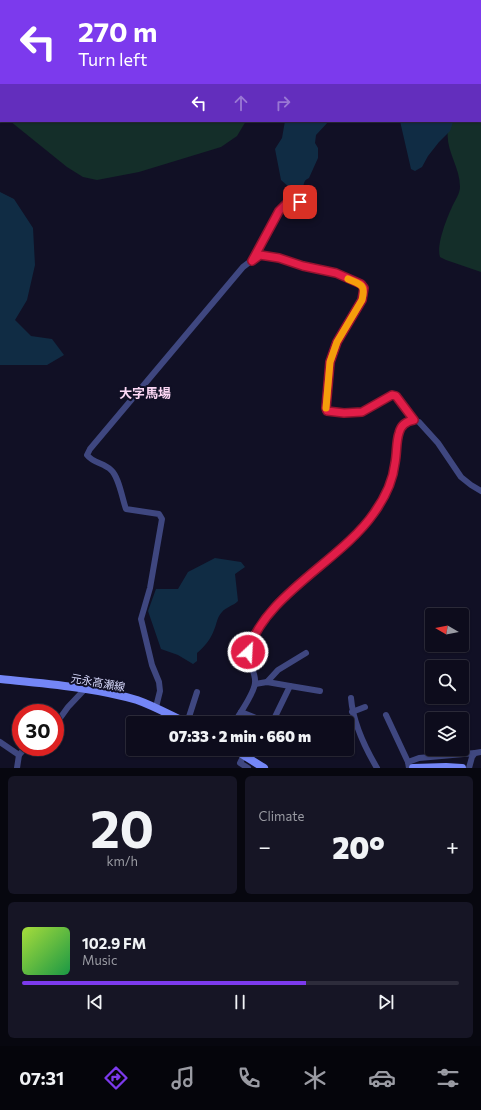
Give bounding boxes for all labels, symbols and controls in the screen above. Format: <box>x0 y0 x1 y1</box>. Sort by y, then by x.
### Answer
text: 270 m <box>78 14 157 48</box>
icon: left <box>12 16 64 68</box>
text: Turn left <box>78 48 147 70</box>
icon: left <box>188 92 210 114</box>
icon: ahead <box>230 92 252 114</box>
icon: right <box>272 92 294 114</box>
pin <box>283 185 317 219</box>
icon: arrive <box>289 191 311 213</box>
district label: 大字馬場 <box>119 385 171 401</box>
north arrow <box>425 608 469 652</box>
map controls <box>425 608 469 756</box>
position arrow <box>227 631 269 673</box>
button: search <box>425 660 469 704</box>
street label: 元永高瀬線 <box>70 671 126 693</box>
speed limit sign: 30 <box>12 704 64 756</box>
button: layers <box>425 712 469 756</box>
text: 07:33 · 2 min · 660 m <box>169 727 311 745</box>
text: 20 <box>90 795 154 859</box>
text: Climate <box>259 808 304 824</box>
text: 20° <box>332 828 385 865</box>
text: − <box>259 833 271 860</box>
text: + <box>446 833 459 860</box>
text: km/h <box>106 853 138 869</box>
text: 102.9 FM <box>82 934 146 952</box>
text: Music <box>82 952 117 968</box>
icon: previous <box>84 991 106 1013</box>
icon: pause <box>229 991 251 1013</box>
icon: next <box>375 991 397 1013</box>
icon: directions <box>102 1064 130 1092</box>
icon: music <box>169 1064 197 1092</box>
icon: phone <box>235 1064 263 1092</box>
icon: climate <box>301 1064 329 1092</box>
icon: car <box>368 1064 396 1092</box>
icon: filters <box>434 1064 462 1092</box>
text: 07:31 <box>19 1067 64 1089</box>

